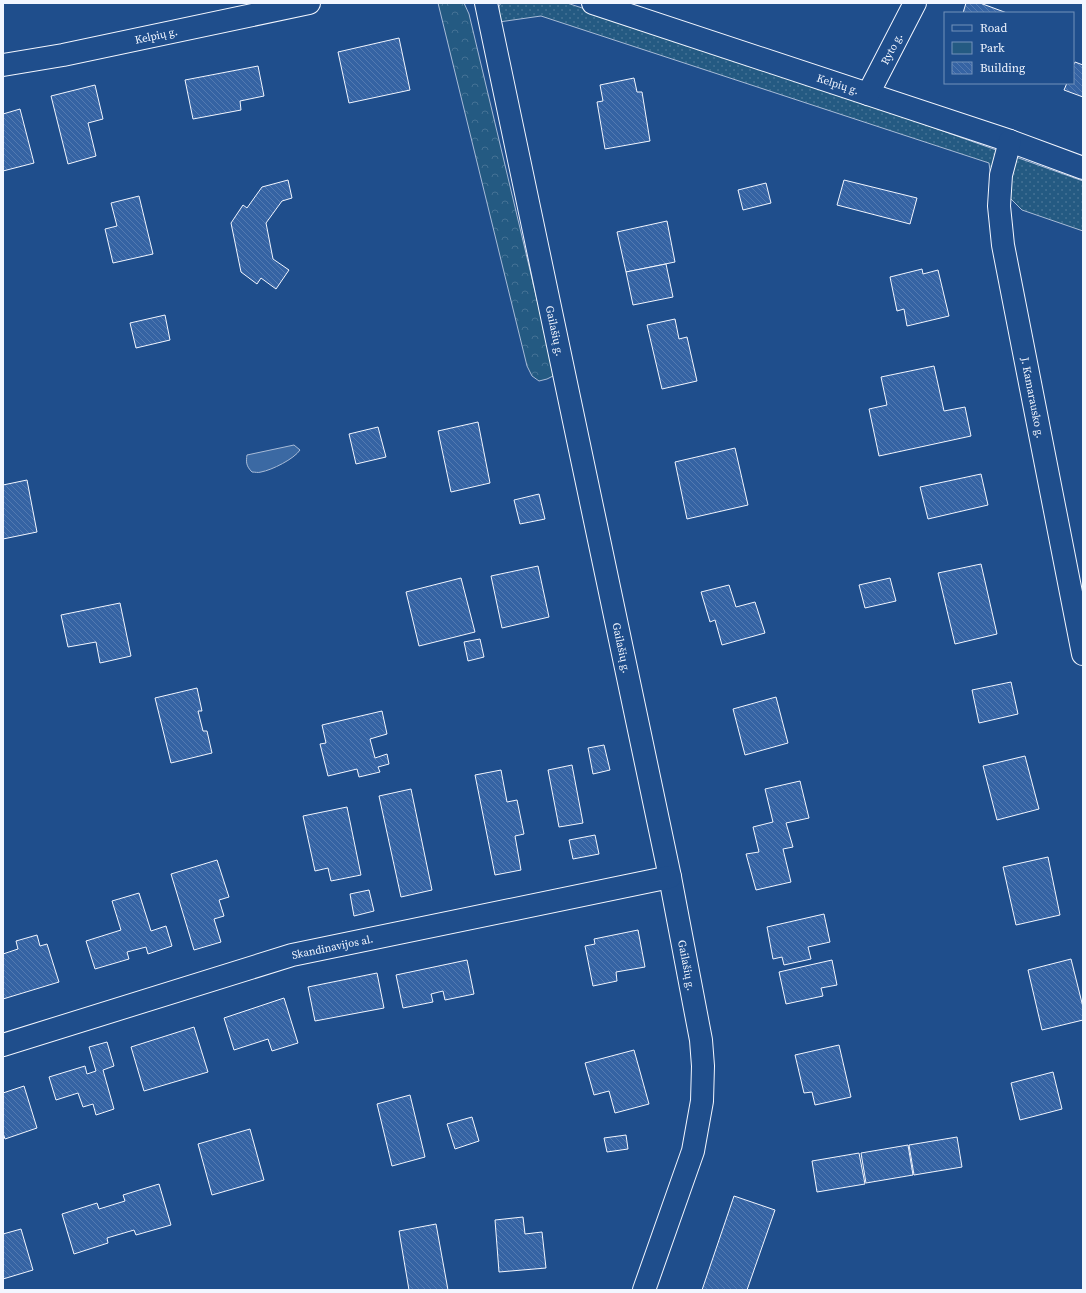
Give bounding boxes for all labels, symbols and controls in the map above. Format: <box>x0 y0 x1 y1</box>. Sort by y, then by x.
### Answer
legend <box>944 12 1074 84</box>
text: Road <box>980 20 1007 36</box>
street label: Kelpių g. <box>133 24 179 48</box>
street label: Ryto g. <box>877 30 906 67</box>
text: Park <box>980 40 1005 56</box>
text: Building <box>980 60 1025 76</box>
street label: Kelpių g. <box>815 71 861 98</box>
street label: Gailašių g. <box>542 304 567 358</box>
street label: J. Kamarausko g. <box>1017 355 1048 440</box>
street label: Gailašių g. <box>609 621 634 675</box>
street label: Skandinavijos al. <box>290 931 375 963</box>
street label: Gailašių g. <box>674 939 698 992</box>

